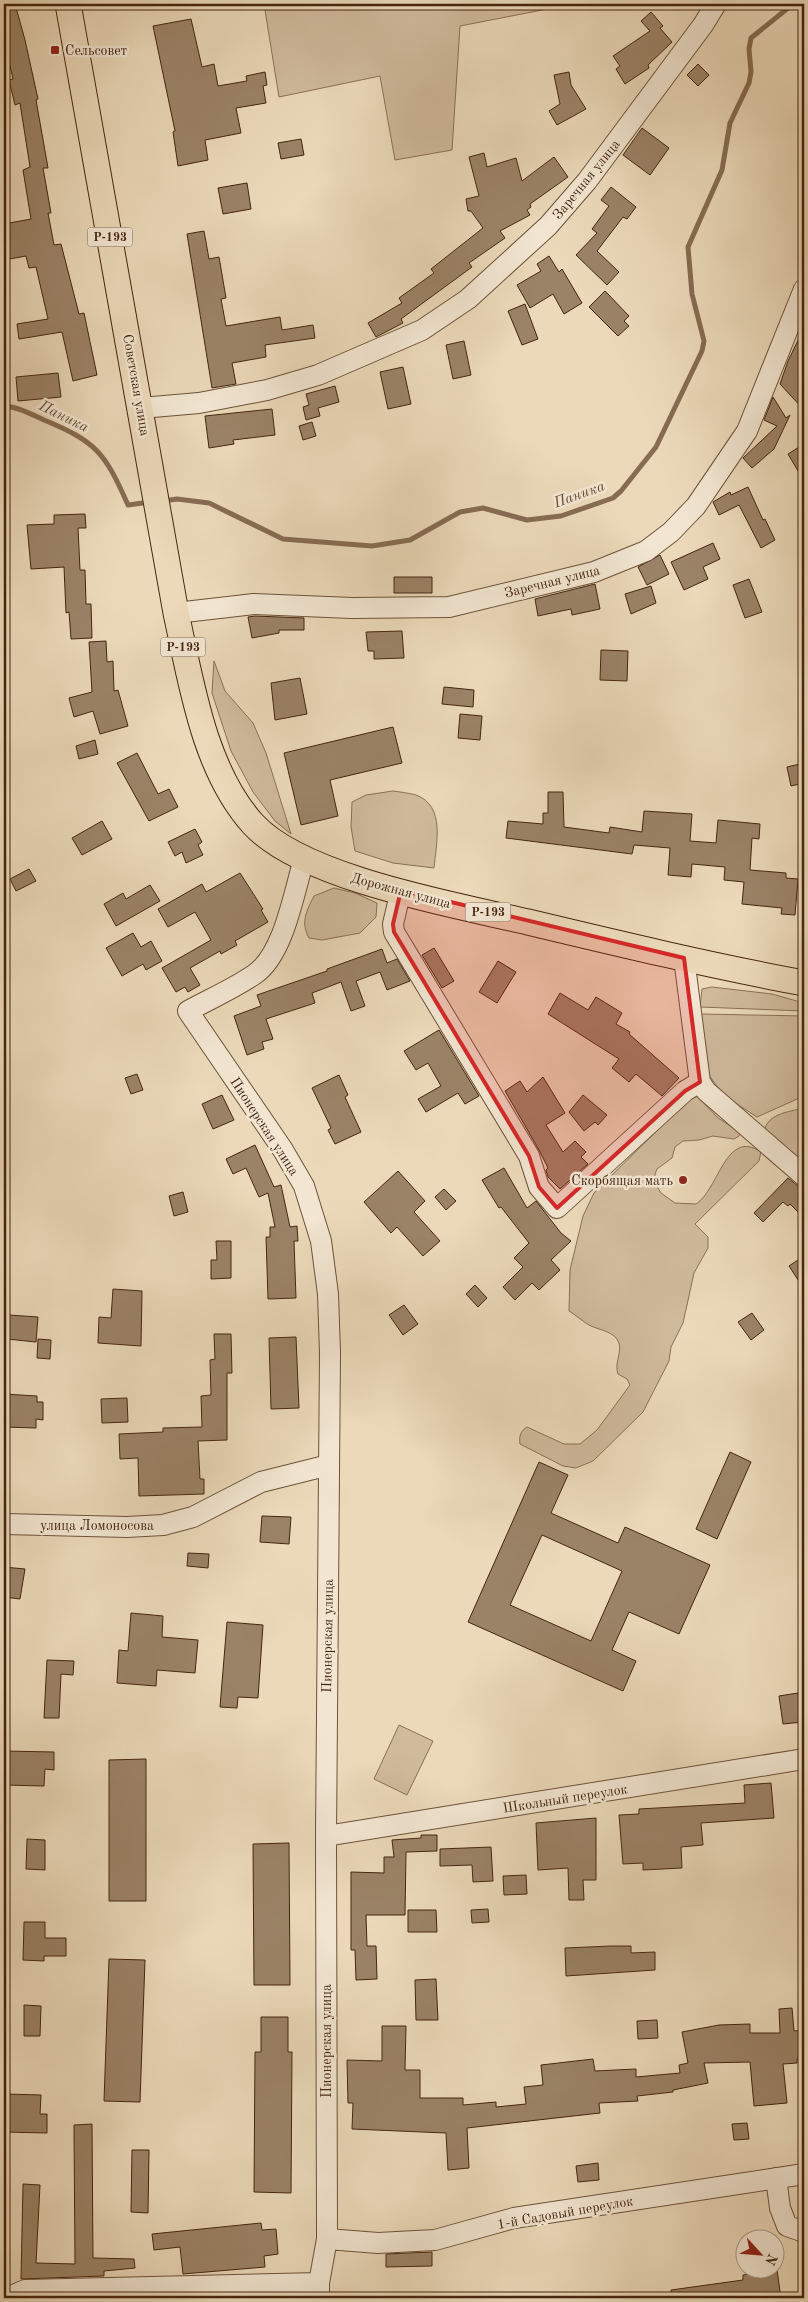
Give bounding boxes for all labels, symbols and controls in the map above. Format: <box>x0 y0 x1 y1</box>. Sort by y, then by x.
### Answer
marker: Сельсовет <box>49 44 61 56</box>
place label: Сельсовет <box>65 44 128 58</box>
street label: Заречная улица <box>551 137 623 222</box>
road number: Р-193 <box>88 228 132 246</box>
street label: Советская улица <box>120 333 152 437</box>
water label: Паника <box>35 399 91 436</box>
water label: Паника <box>551 479 607 512</box>
street label: Заречная улица <box>503 563 602 601</box>
road number: Р-193 <box>160 638 206 656</box>
street label: Дорожная улица <box>349 871 452 911</box>
road number: Р-193 <box>466 902 510 922</box>
street label: Пионерская улица <box>227 1075 301 1178</box>
place label: Скорбящая мать <box>571 1174 673 1188</box>
marker: Скорбящая мать <box>677 1174 689 1186</box>
street label: улица Ломоносова <box>40 1519 154 1533</box>
street label: Пионерская улица <box>320 1579 336 1693</box>
street label: Школьный переулок <box>502 1782 629 1816</box>
street label: Пионерская улица <box>320 1984 334 2098</box>
street label: 1-й Садовый переулок <box>496 2194 634 2232</box>
north arrow <box>736 2230 786 2280</box>
text: N <box>762 2251 779 2267</box>

